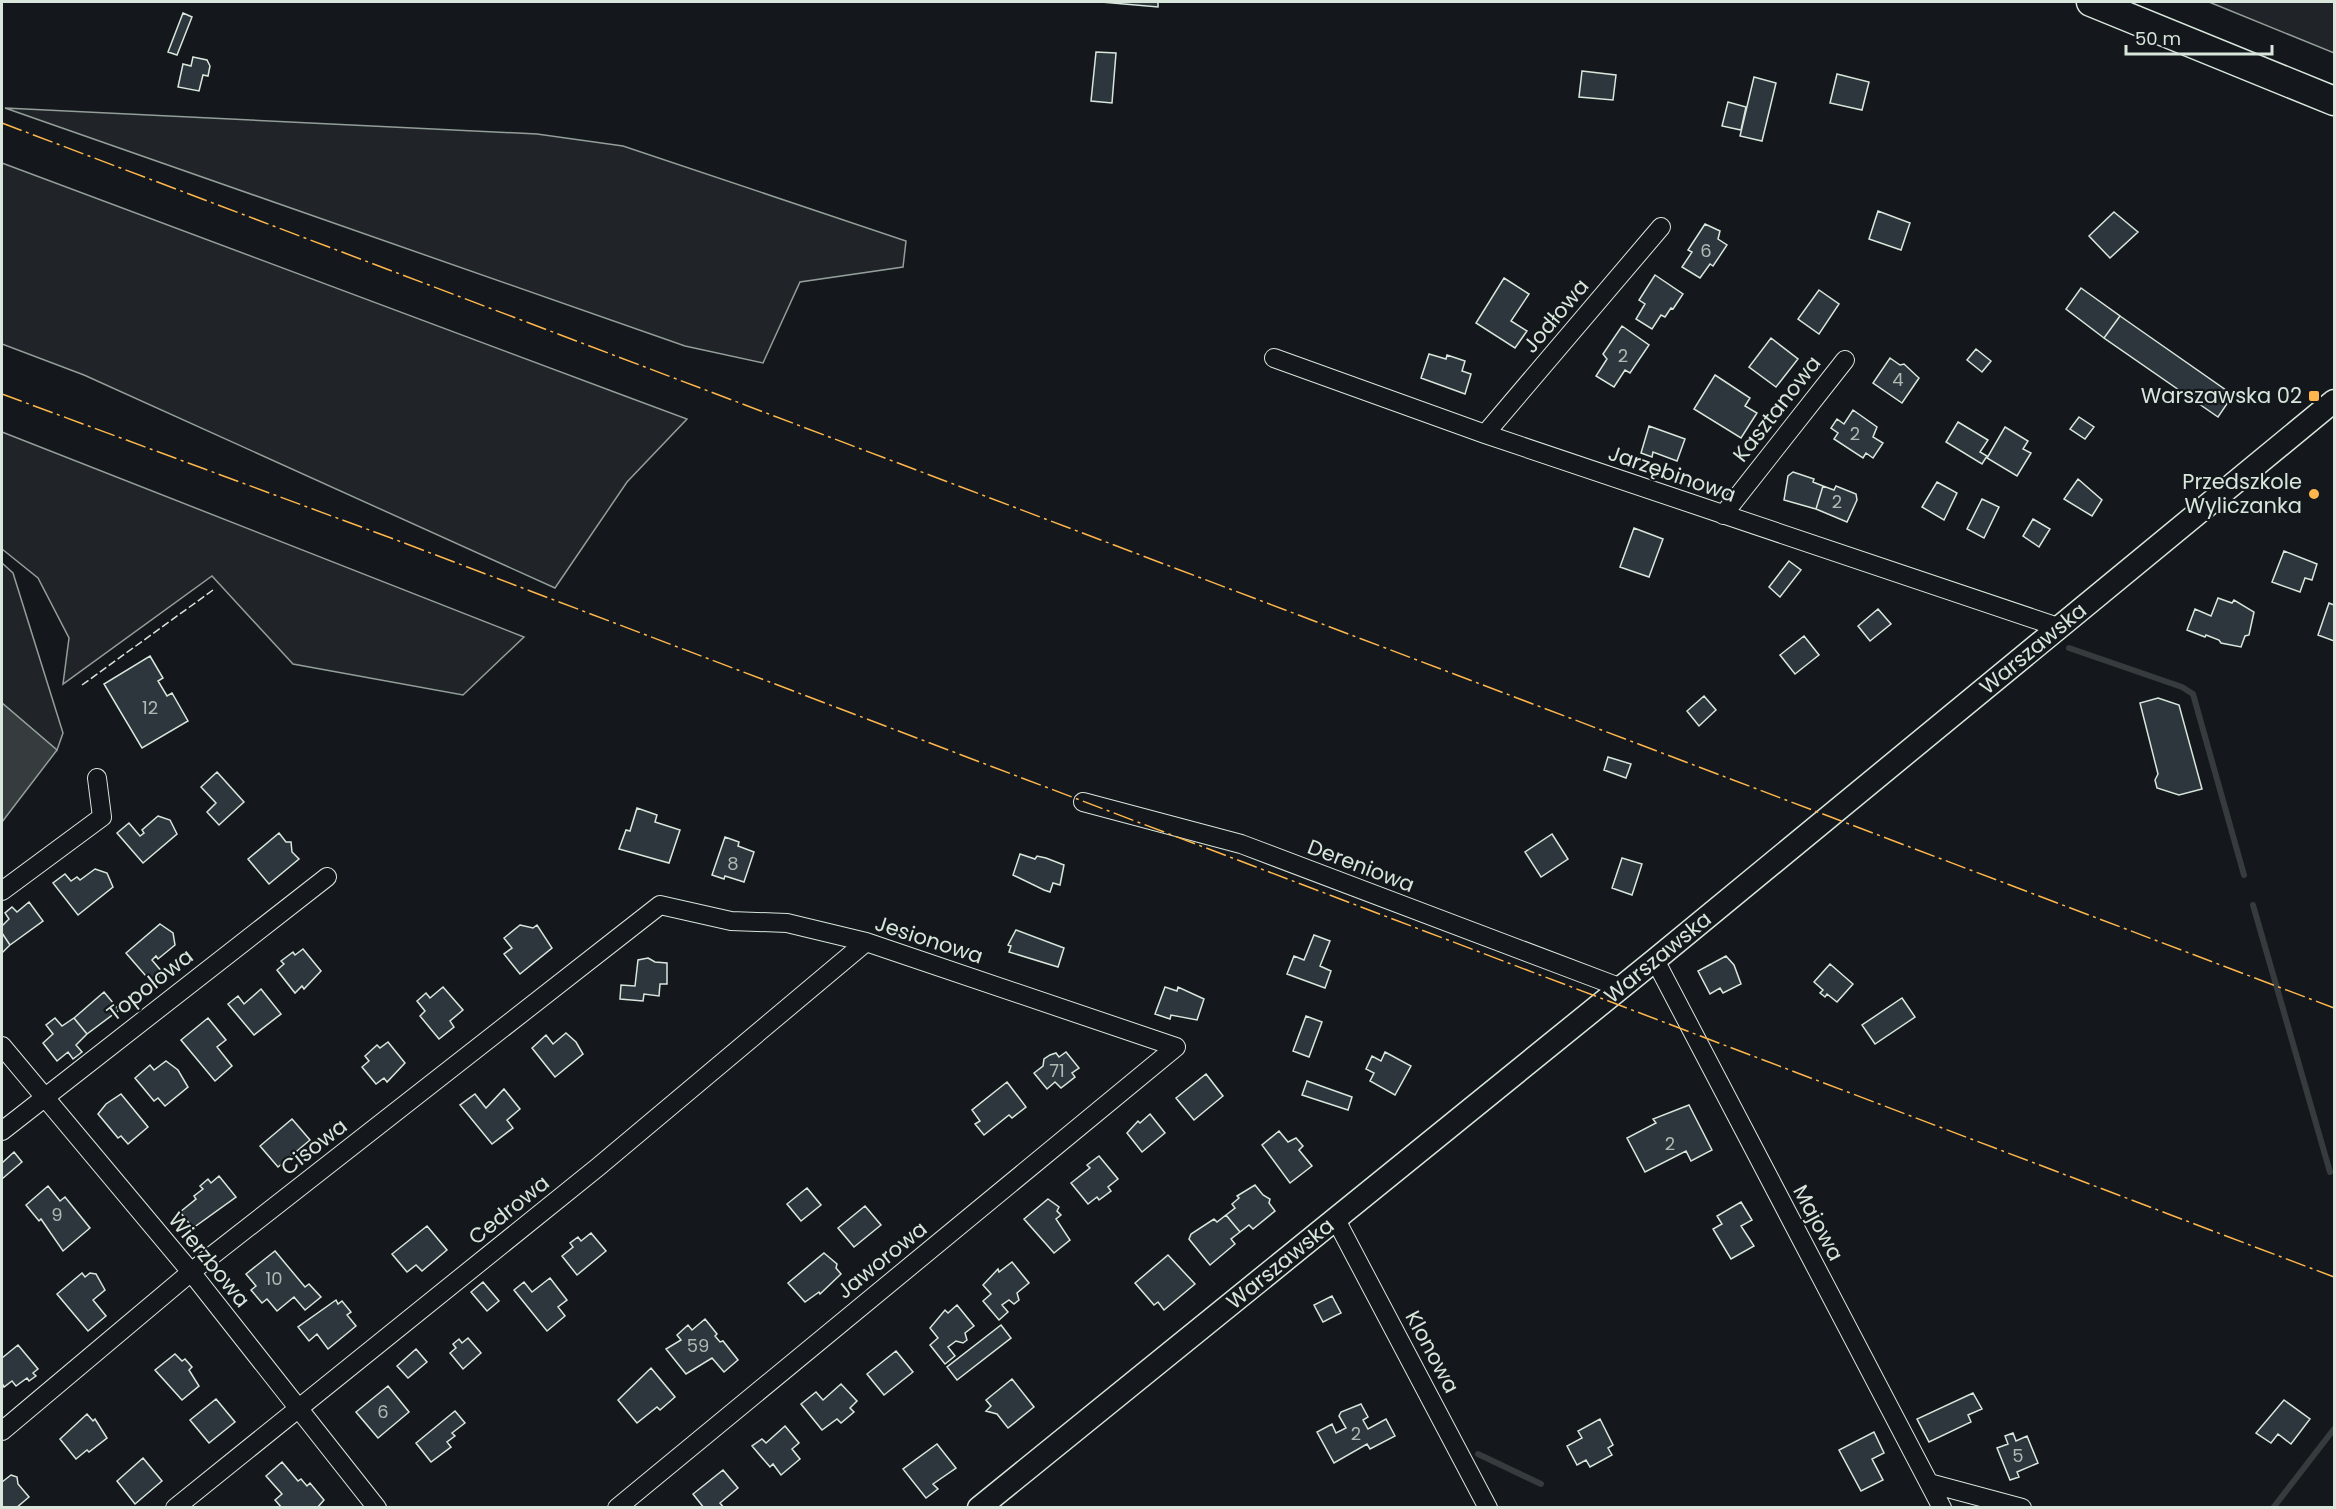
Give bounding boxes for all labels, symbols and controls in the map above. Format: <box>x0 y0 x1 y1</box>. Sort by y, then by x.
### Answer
scale bar <box>2126 18 2272 56</box>
text: 50 m <box>2135 26 2181 51</box>
house number: 6 <box>1700 238 1712 263</box>
street label: Jodłowa <box>1516 272 1595 359</box>
house number: 2 <box>1618 343 1628 368</box>
street label: Kasztanowa <box>1726 350 1827 468</box>
house number: 4 <box>1892 367 1904 392</box>
place label: Warszawska 02 <box>2141 381 2302 410</box>
marker: Warszawska 02 <box>2307 389 2321 403</box>
house number: 2 <box>1850 421 1860 446</box>
street label: Jarzębinowa <box>1604 438 1740 509</box>
place label: Przedszkole Wyliczanka <box>2182 467 2302 520</box>
marker: Przedszkole Wyliczanka <box>2307 487 2321 501</box>
house number: 2 <box>1832 489 1842 514</box>
street label: Warszawska <box>1973 596 2092 701</box>
house number: 12 <box>142 695 158 720</box>
street label: Dereniowa <box>1304 832 1419 899</box>
house number: 8 <box>727 851 739 876</box>
street label: Warszawska <box>1598 905 1717 1010</box>
street label: Jesionowa <box>871 908 987 971</box>
street label: Topolowa <box>100 942 199 1028</box>
house number: 71 <box>1049 1058 1065 1083</box>
street label: Cisowa <box>274 1111 353 1182</box>
house number: 2 <box>1665 1131 1675 1156</box>
street label: Cedrowa <box>462 1168 555 1251</box>
street label: Majowa <box>1786 1180 1851 1266</box>
house number: 9 <box>51 1202 63 1227</box>
street label: Wierzbowa <box>162 1206 257 1314</box>
street label: Warszawska <box>1220 1211 1340 1316</box>
street label: Jaworowa <box>830 1214 933 1305</box>
house number: 10 <box>265 1266 283 1291</box>
street label: Klonowa <box>1399 1305 1466 1398</box>
house number: 59 <box>687 1333 709 1358</box>
house number: 6 <box>377 1399 389 1424</box>
house number: 2 <box>1351 1421 1361 1446</box>
house number: 5 <box>2012 1443 2024 1468</box>

